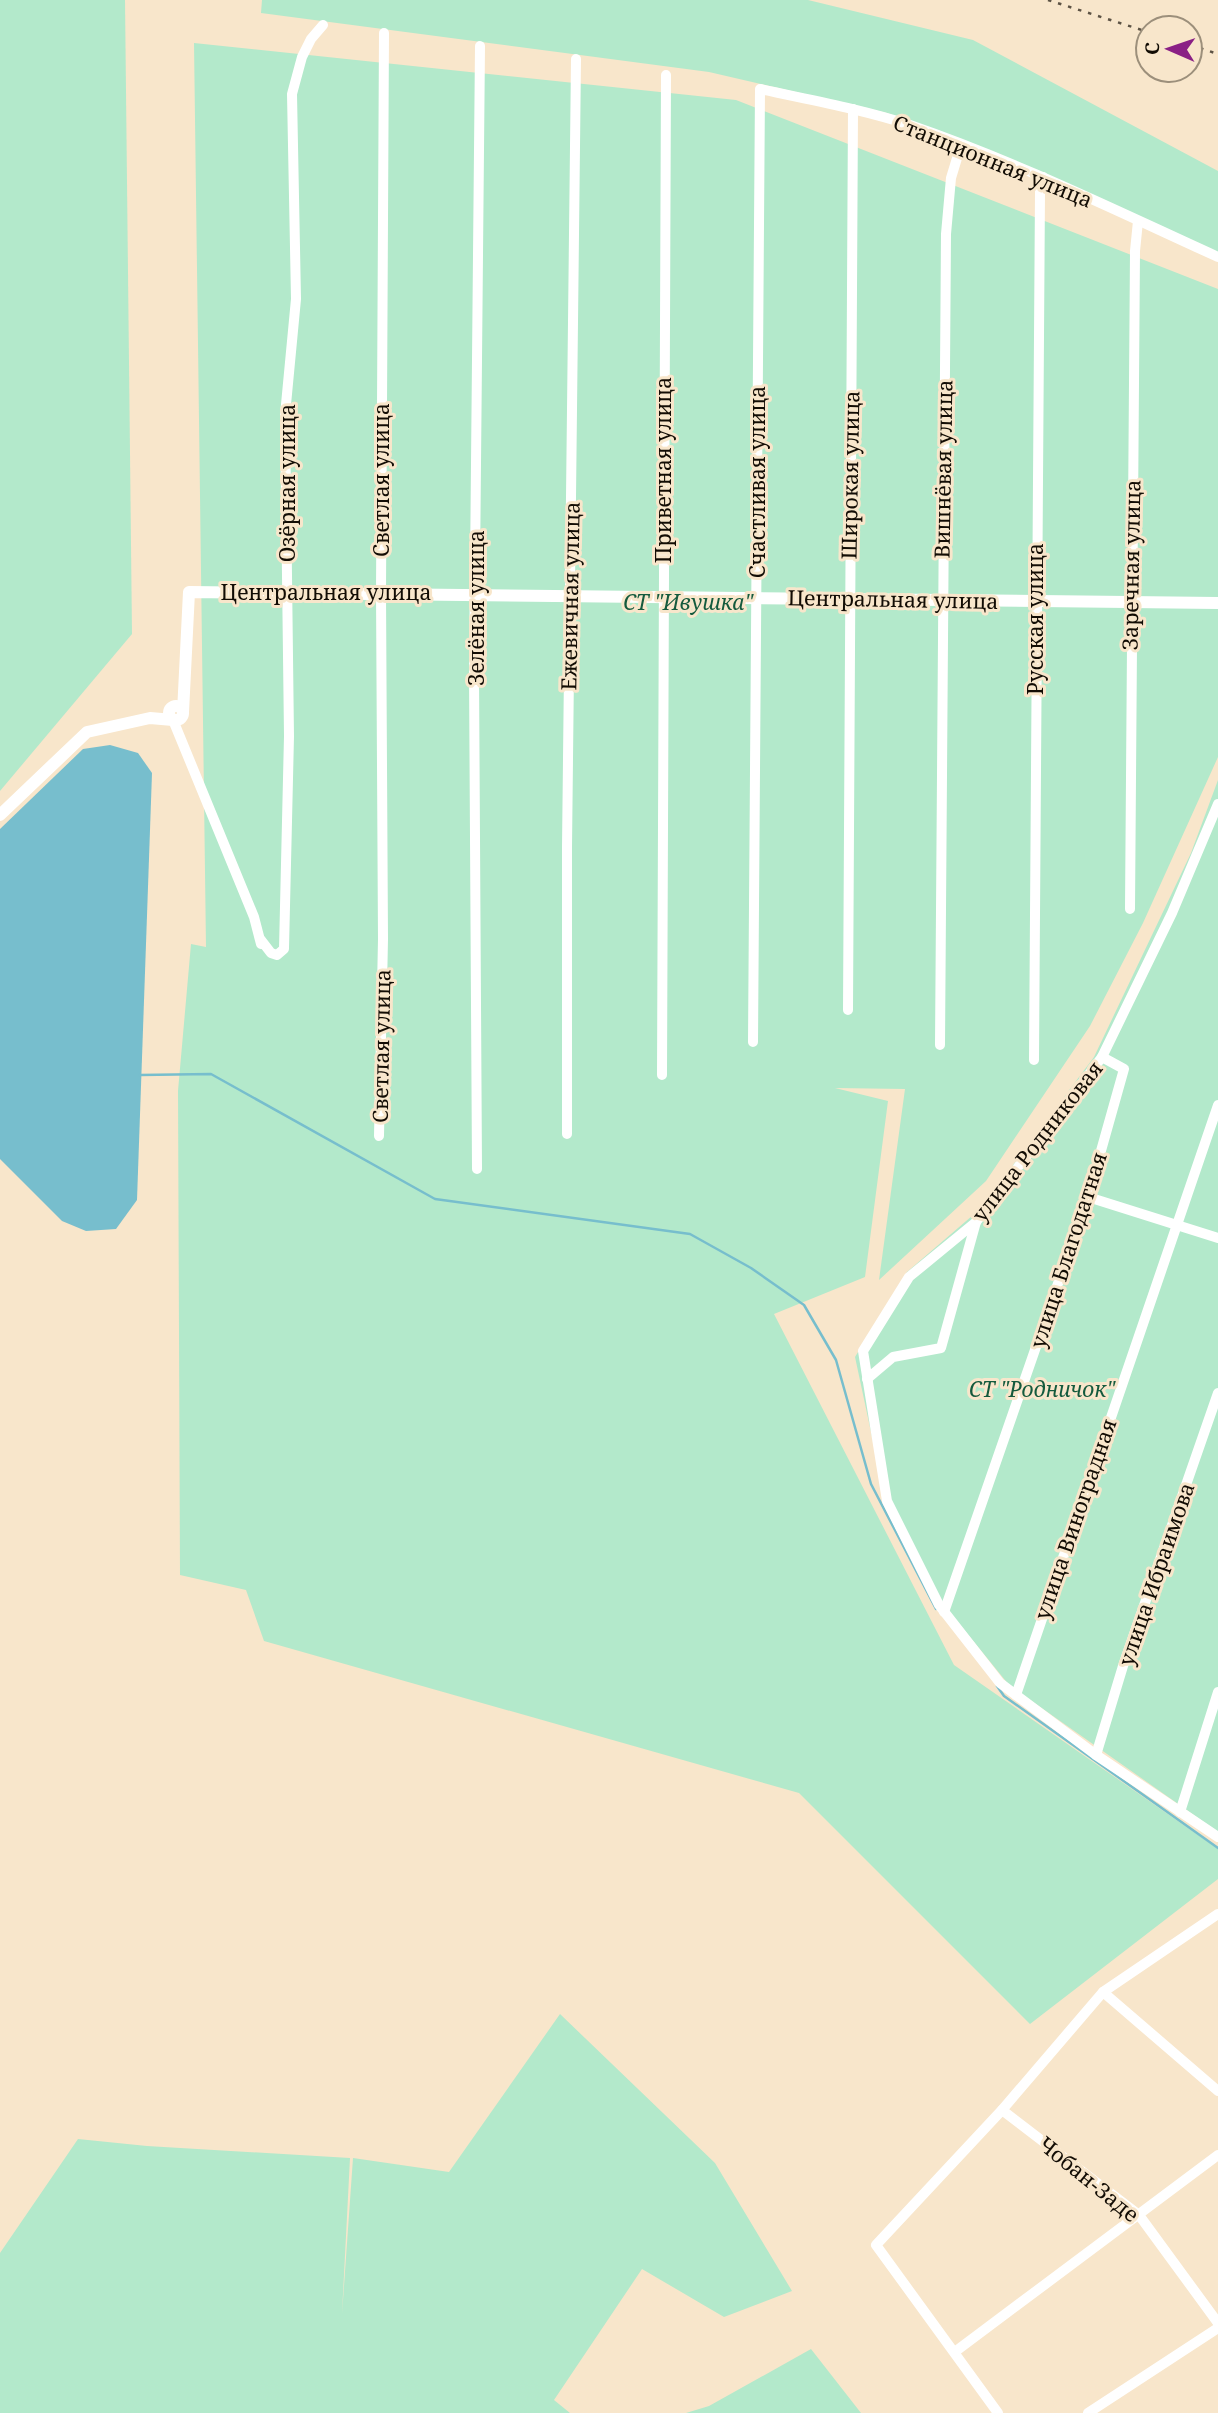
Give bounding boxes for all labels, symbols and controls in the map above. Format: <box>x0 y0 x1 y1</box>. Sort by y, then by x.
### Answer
north arrow <box>1134 14 1204 84</box>
text: С <box>1139 42 1165 55</box>
street label: Станционная улица <box>889 108 1097 214</box>
street label: Приветная улица <box>649 377 677 563</box>
street label: Вишнёвая улица <box>927 379 959 559</box>
street label: Счастливая улица <box>743 386 771 578</box>
street label: Широкая улица <box>835 390 865 560</box>
street label: Светлая улица <box>367 403 395 557</box>
street label: Озёрная улица <box>273 404 301 562</box>
street label: Заречная улица <box>1116 479 1146 651</box>
street label: Ежевичная улица <box>554 501 586 691</box>
street label: Зелёная улица <box>462 530 490 686</box>
street label: Русская улица <box>1021 543 1049 695</box>
street label: Центральная улица <box>221 578 431 606</box>
street label: Центральная улица <box>787 583 999 615</box>
park label: СТ "Ивушка" <box>623 588 755 616</box>
street label: Светлая улица <box>366 969 396 1123</box>
street label: улица Родниковая <box>965 1055 1109 1227</box>
street label: улица Благодатная <box>1023 1148 1113 1352</box>
park label: СТ "Родничок" <box>969 1375 1117 1403</box>
street label: улица Виноградная <box>1027 1415 1123 1623</box>
street label: улица Ибраимова <box>1112 1479 1200 1669</box>
street label: Чобан-Заде <box>1033 2130 1145 2228</box>

